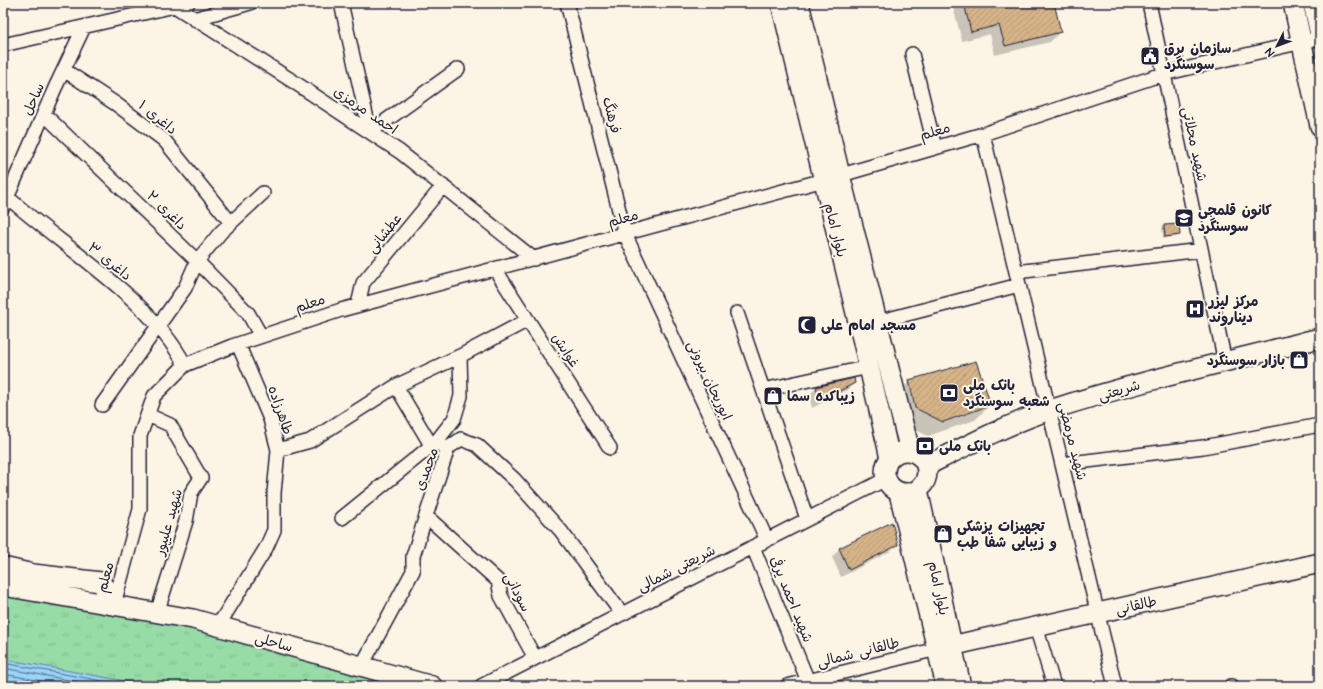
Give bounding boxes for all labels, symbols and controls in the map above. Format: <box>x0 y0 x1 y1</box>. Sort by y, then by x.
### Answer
north arrow <box>1257 26 1297 66</box>
place label: سازمان برق سوسنگرد <box>1164 39 1231 75</box>
public building icon: سازمان برق سوسنگرد <box>1139 45 1161 67</box>
text: N <box>1262 45 1278 60</box>
street label: ساحل <box>18 80 50 119</box>
street label: احمد مرمزی <box>329 82 402 140</box>
street label: فرهنگ <box>597 95 625 136</box>
street label: داغری ۱ <box>134 96 181 140</box>
street label: شهید محلاتی <box>1176 105 1212 183</box>
street label: معلم <box>918 118 953 146</box>
street label: داغری ۲ <box>142 187 191 235</box>
street label: بلوار امام <box>819 201 851 259</box>
place label: کانون قلمچی سوسنگرد <box>1198 201 1273 237</box>
street label: معلم <box>606 205 641 233</box>
school or university icon: کانون قلمچی سوسنگرد <box>1173 207 1195 229</box>
street label: عطشانی <box>363 210 407 258</box>
street label: داغری ۳ <box>83 238 135 286</box>
street label: معلم <box>293 290 328 318</box>
place label: مرکز لیزر دیناروند <box>1207 292 1258 328</box>
hospital icon: مرکز لیزر دیناروند <box>1184 298 1206 320</box>
mosque icon: مسجد امام علی <box>796 314 818 336</box>
place label: مسجد امام علی <box>821 316 916 336</box>
street label: غوابش <box>547 329 584 372</box>
street label: ابوریحان بیرونی <box>682 337 736 424</box>
shop icon: بازار سوسنگرد <box>1288 349 1310 371</box>
place label: بازار سوسنگرد <box>1207 351 1285 371</box>
street label: شریعتی <box>1096 375 1143 406</box>
place label: بانک ملی شعبه سوسنگرد <box>963 376 1050 412</box>
bank icon: بانک ملی شعبه سوسنگرد <box>938 382 960 404</box>
street label: طاهرزاده <box>262 383 298 437</box>
shop icon: زیباکده سما <box>762 385 784 407</box>
place label: زیباکده سما <box>787 387 855 407</box>
street label: شهید مرمضی <box>1053 400 1091 483</box>
bank icon: بانک ملی <box>914 435 936 457</box>
place label: بانک ملی <box>939 437 991 457</box>
street label: محمدی <box>410 445 444 494</box>
street label: شهید علیپور <box>150 487 188 559</box>
place label: تجهیزات پزشکی و زیبایی شفا طب <box>957 517 1057 553</box>
shop icon: تجهیزات پزشکی و زیبایی شفا طب <box>932 523 954 545</box>
street label: شریعتی شمالی <box>634 541 719 597</box>
street label: شهید احمد یرفی <box>765 553 817 646</box>
street label: بلوار امام <box>923 559 954 617</box>
street label: معلم <box>92 560 120 595</box>
street label: سودانی <box>499 569 535 615</box>
street label: طالقانی <box>1114 592 1159 620</box>
street label: ساحلی <box>253 628 295 658</box>
street label: طالقانی شمالی <box>815 633 901 673</box>

